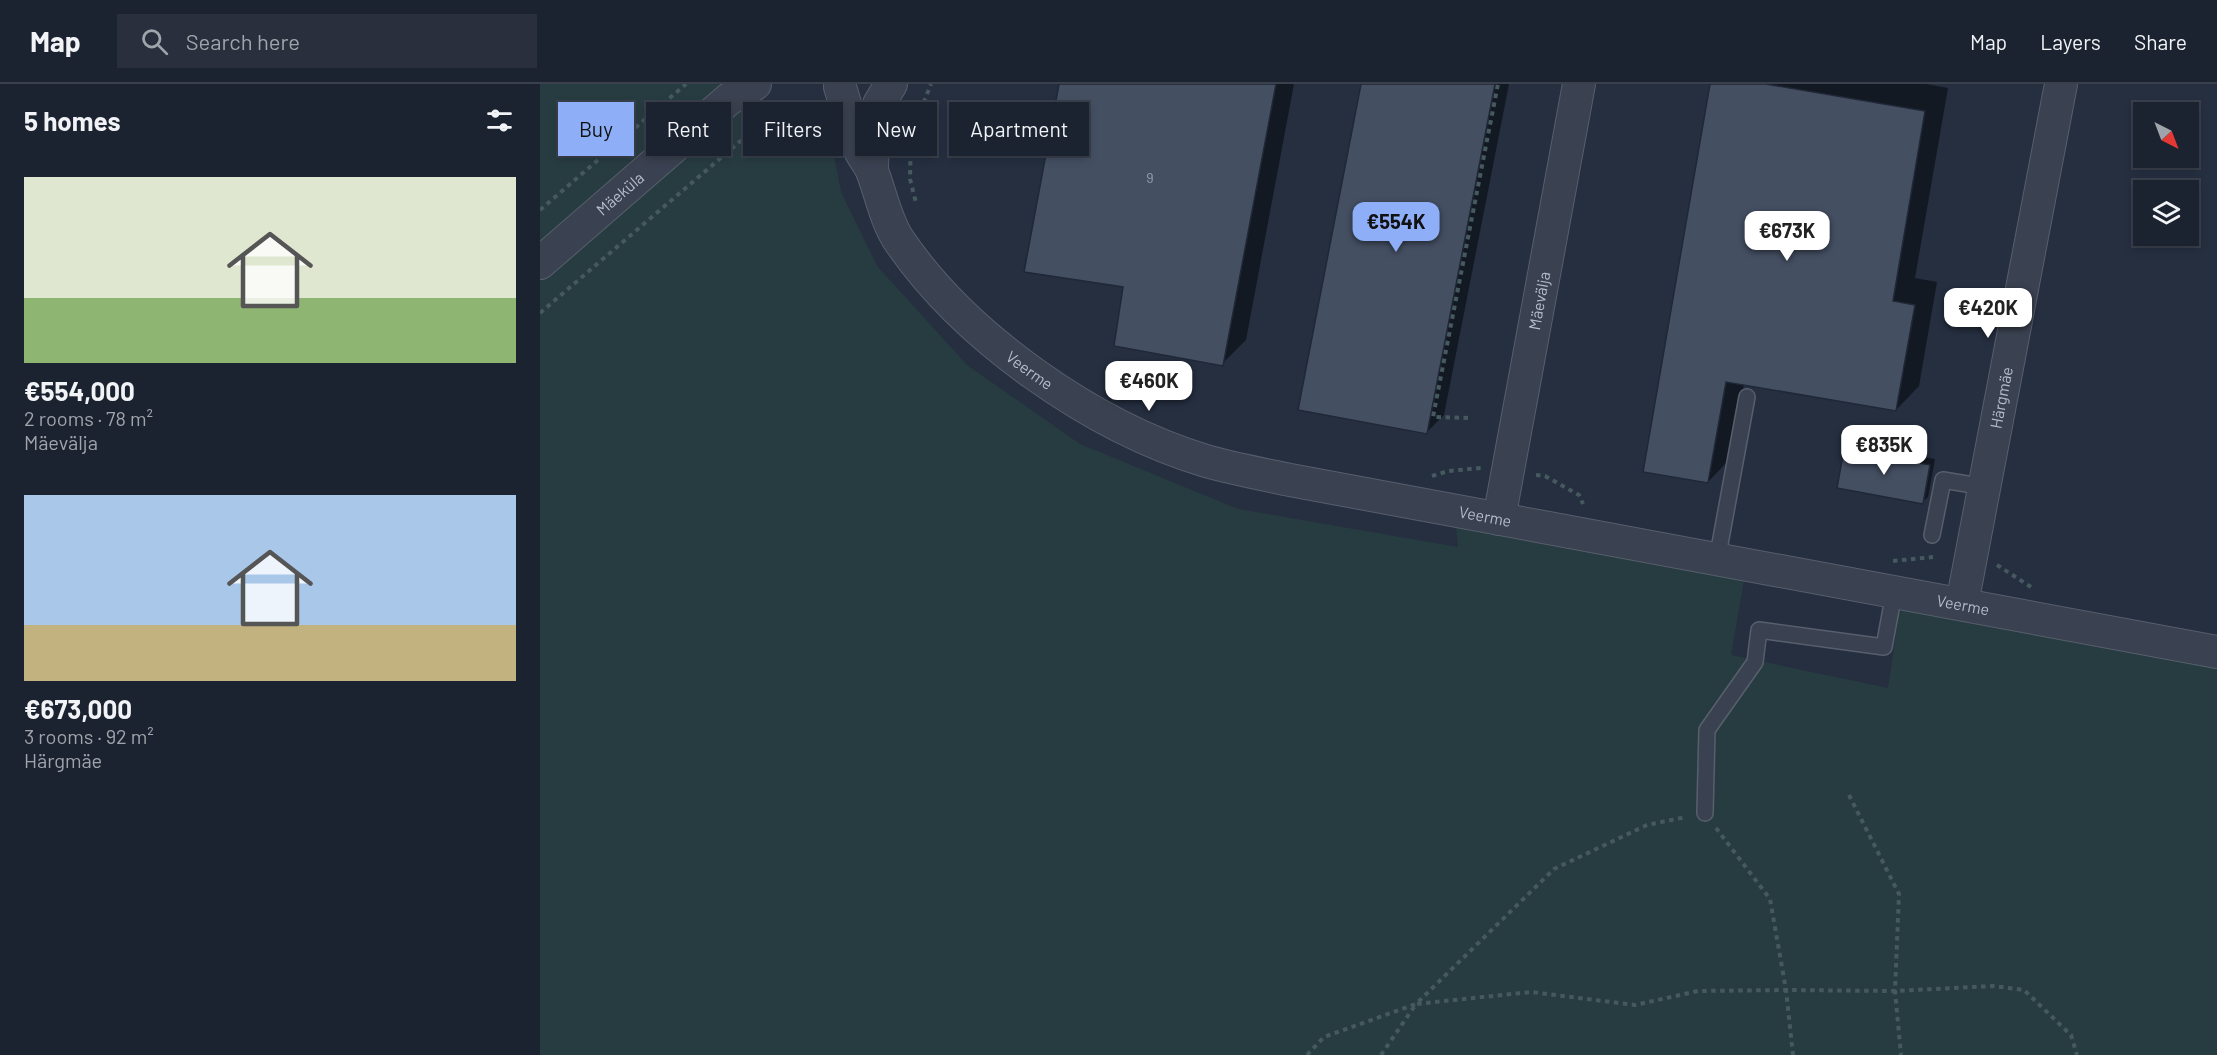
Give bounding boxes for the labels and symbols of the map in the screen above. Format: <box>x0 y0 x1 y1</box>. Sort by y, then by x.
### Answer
north arrow <box>2133 102 2199 168</box>
street label: Mäeküla <box>592 167 647 219</box>
house number: 9 <box>1146 169 1154 186</box>
pin: €554K <box>1354 202 1438 253</box>
pin: €673K <box>1745 211 1829 262</box>
street label: Mäevälja <box>1524 270 1553 331</box>
pin: €420K <box>1946 288 2030 339</box>
street label: Veerme <box>1003 346 1057 393</box>
pin: €460K <box>1107 361 1191 412</box>
street label: Härgmäe <box>1986 365 2016 430</box>
pin: €835K <box>1842 425 1926 476</box>
street label: Veerme <box>1457 502 1513 530</box>
street label: Veerme <box>1935 590 1991 619</box>

